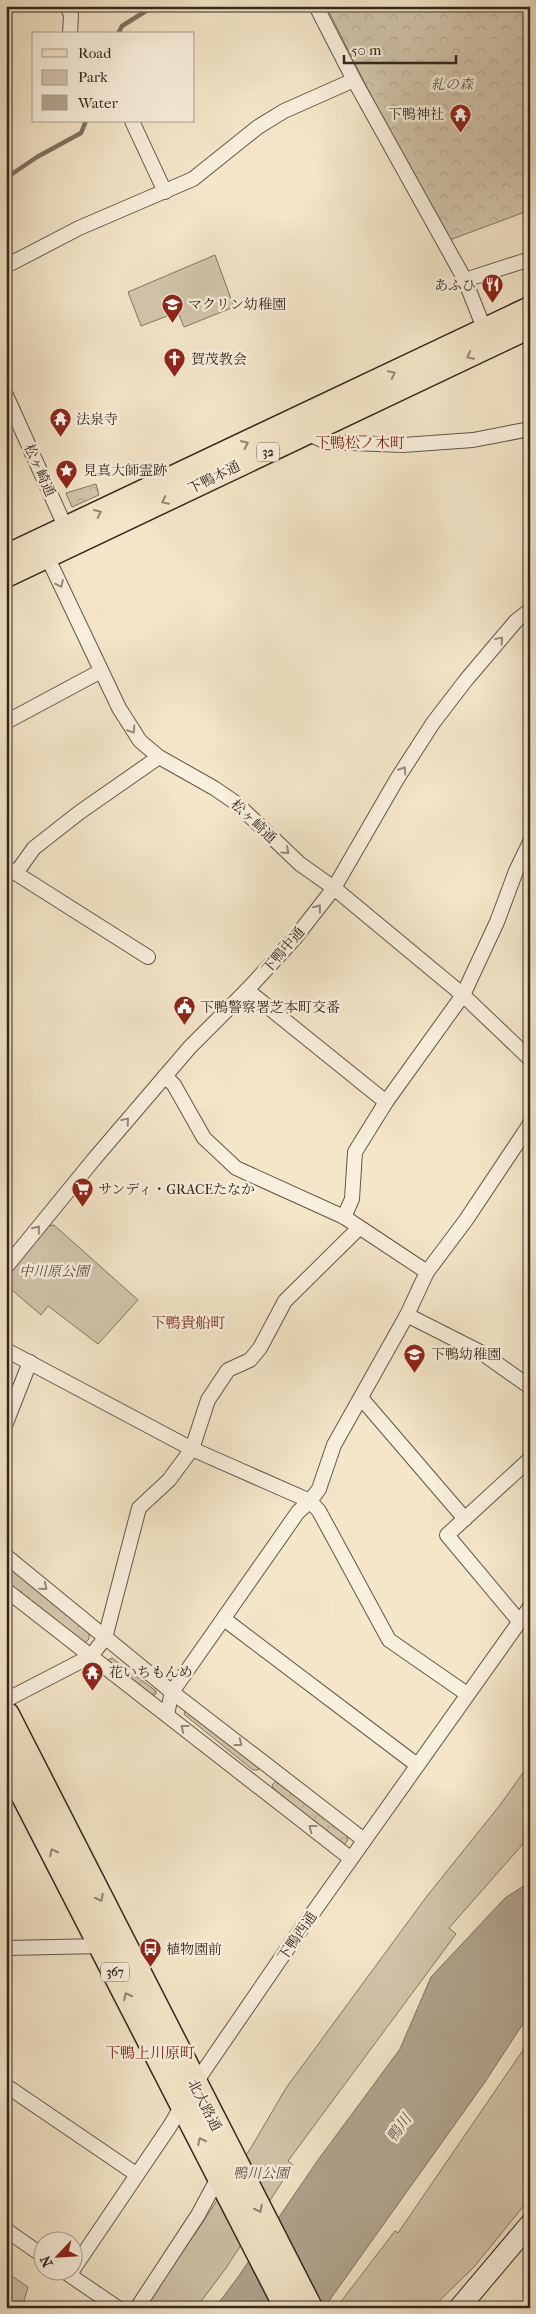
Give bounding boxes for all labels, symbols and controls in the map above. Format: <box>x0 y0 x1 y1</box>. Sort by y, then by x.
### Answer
legend <box>32 32 195 122</box>
scale bar <box>344 32 456 64</box>
text: 50 m <box>351 41 382 59</box>
text: Road <box>78 44 112 62</box>
text: Park <box>78 68 108 86</box>
park label: 糺の森 <box>431 76 475 93</box>
text: Water <box>77 94 118 112</box>
temple icon: 下鴨神社 <box>448 102 472 133</box>
place label: 下鴨神社 <box>388 106 444 123</box>
restaurant icon: あふひ <box>480 273 504 304</box>
place label: あふひ <box>434 277 476 294</box>
school or university icon: マクリン幼稚園 <box>160 292 184 323</box>
place label: マクリン幼稚園 <box>188 296 286 313</box>
church icon: 賀茂教会 <box>163 347 187 378</box>
one-way arrow <box>466 349 475 360</box>
place label: 賀茂教会 <box>191 351 247 368</box>
one-way arrow <box>387 370 396 380</box>
temple icon: 法泉寺 <box>48 407 72 438</box>
place label: 法泉寺 <box>76 411 118 428</box>
district label: 下鴨松ノ木町 <box>315 434 405 452</box>
one-way arrow <box>240 440 249 450</box>
street label: 松ヶ崎通 <box>20 441 59 499</box>
road number: 32 <box>257 442 279 462</box>
place icon: 見真大師霊跡 <box>55 458 79 489</box>
street label: 下鴨本通 <box>185 458 243 497</box>
place label: 見真大師霊跡 <box>83 462 167 479</box>
one-way arrow <box>161 494 170 505</box>
one-way arrow <box>93 509 102 519</box>
one-way arrow <box>54 579 65 588</box>
one-way arrow <box>494 637 503 646</box>
one-way arrow <box>126 724 136 733</box>
one-way arrow <box>397 766 406 776</box>
street label: 松ヶ崎通 <box>227 796 280 847</box>
one-way arrow <box>280 845 289 854</box>
one-way arrow <box>312 905 321 914</box>
street label: 下鴨中通 <box>259 924 308 977</box>
public building icon: 下鴨警察署芝本町交番 <box>172 995 196 1026</box>
place label: 下鴨警察署芝本町交番 <box>200 999 340 1016</box>
one-way arrow <box>121 1117 130 1126</box>
supermarket icon: サンディ・GRACEたなか <box>70 1177 94 1208</box>
place label: サンディ・GRACEたなか <box>98 1181 255 1198</box>
one-way arrow <box>31 1226 40 1235</box>
park label: 中川原公園 <box>19 1263 91 1280</box>
district label: 下鴨貴船町 <box>150 1314 226 1332</box>
school or university icon: 下鴨幼稚園 <box>403 1342 427 1373</box>
place label: 下鴨幼稚園 <box>431 1346 501 1363</box>
one-way arrow <box>38 1581 47 1590</box>
temple icon: 花いちもんめ <box>81 1660 105 1691</box>
place label: 花いちもんめ <box>109 1664 193 1681</box>
one-way arrow <box>181 1726 190 1734</box>
one-way arrow <box>233 1737 243 1746</box>
one-way arrow <box>309 1826 318 1834</box>
one-way arrow <box>49 1848 59 1857</box>
one-way arrow <box>94 1893 104 1902</box>
street label: 下鴨西通 <box>274 1908 320 1964</box>
bus stop icon: 植物園前 <box>138 1937 162 1968</box>
place label: 植物園前 <box>166 1941 222 1958</box>
road number: 367 <box>101 1962 129 1981</box>
one-way arrow <box>123 1992 133 2001</box>
district label: 下鴨上川原町 <box>105 2044 195 2062</box>
street label: 北大路通 <box>184 2076 225 2134</box>
water label: 鴨川 <box>383 2109 416 2145</box>
one-way arrow <box>197 2137 207 2146</box>
park label: 鴨川公園 <box>233 2165 291 2182</box>
one-way arrow <box>253 2204 263 2213</box>
north arrow <box>32 2232 82 2282</box>
text: N <box>37 2253 57 2270</box>

